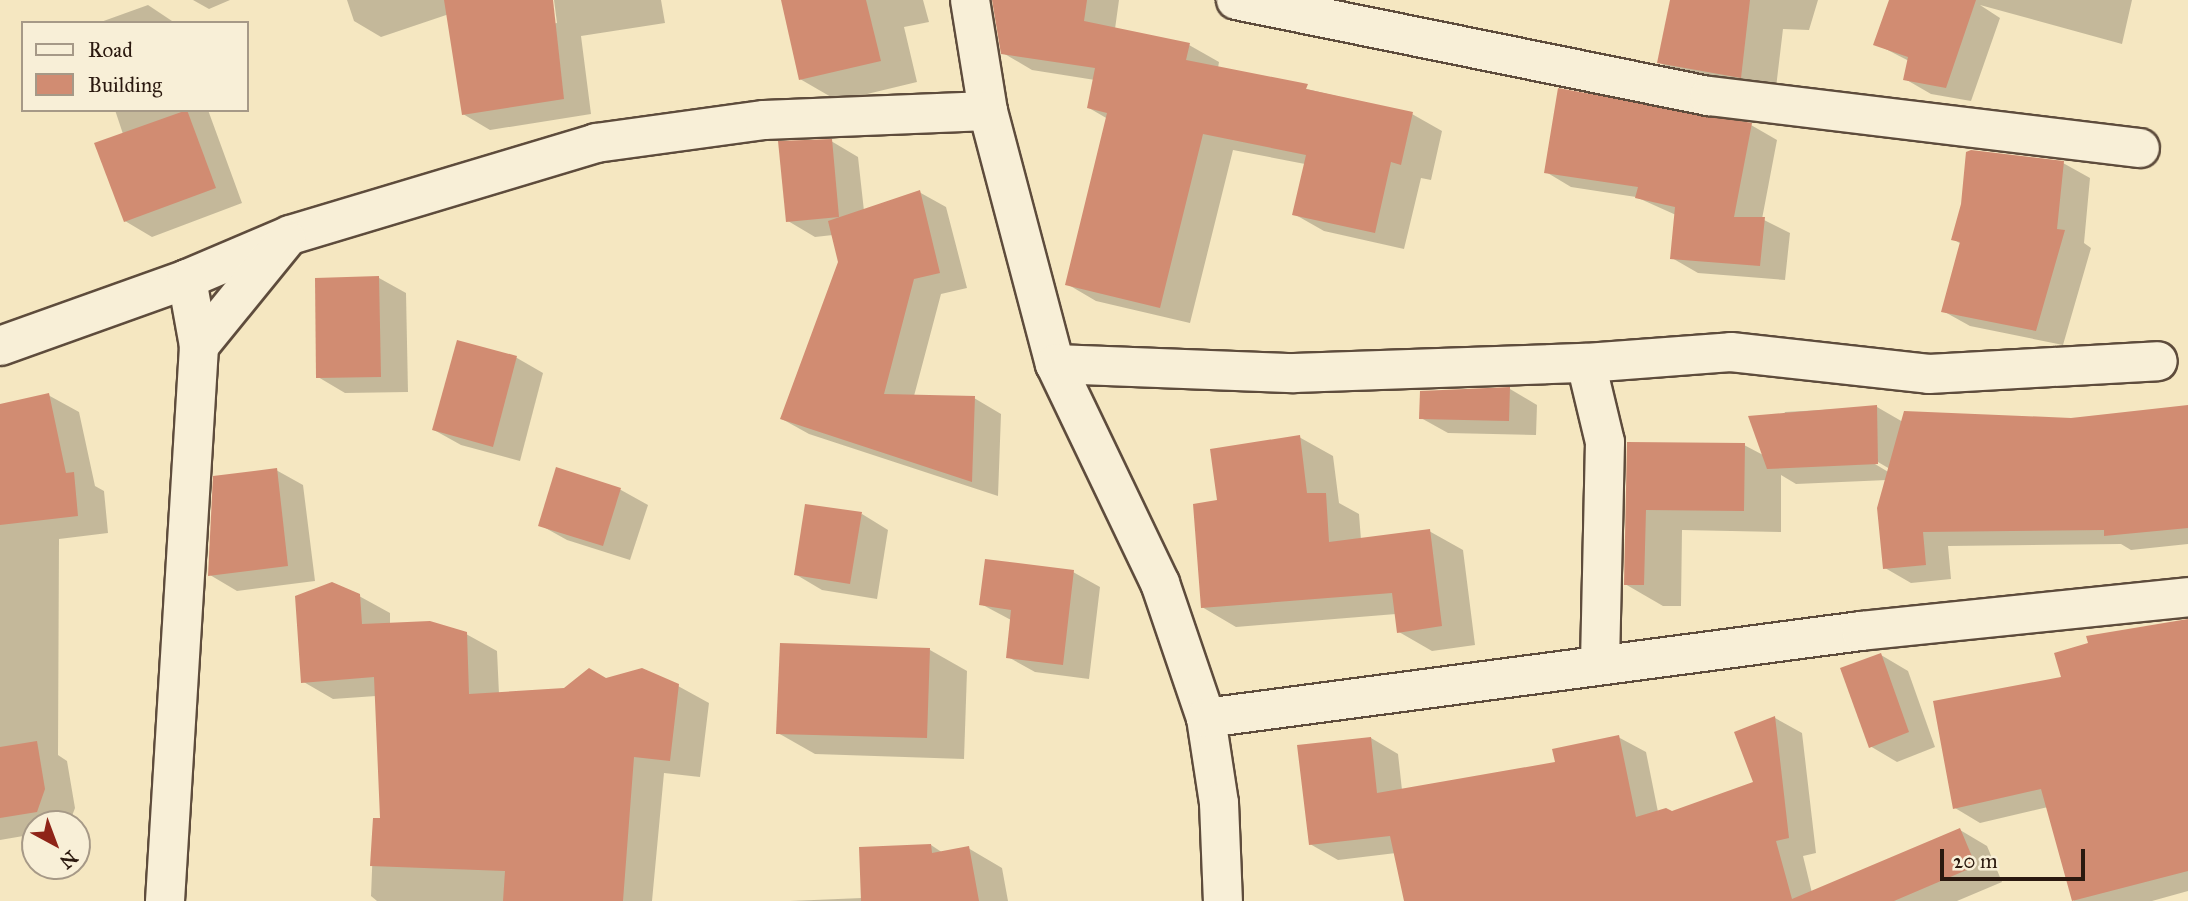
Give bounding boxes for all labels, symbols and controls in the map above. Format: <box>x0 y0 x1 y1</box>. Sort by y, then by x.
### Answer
legend <box>21 21 248 112</box>
text: Road <box>88 37 133 63</box>
text: Building <box>88 72 162 98</box>
north arrow <box>21 810 91 880</box>
scale bar <box>1943 834 2088 878</box>
text: N <box>55 846 82 874</box>
text: 20 m <box>1953 848 1998 874</box>

